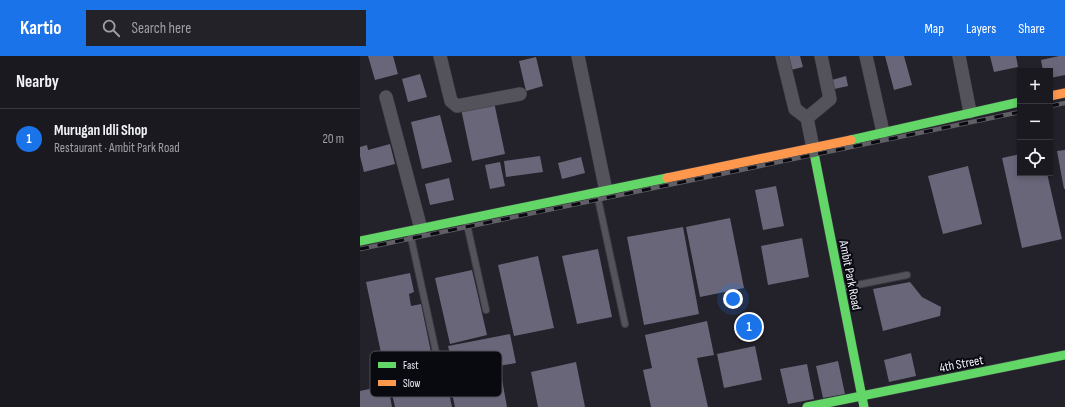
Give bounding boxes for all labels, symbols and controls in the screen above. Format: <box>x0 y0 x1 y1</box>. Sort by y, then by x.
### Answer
search box <box>86 10 366 46</box>
text: Kartio <box>20 17 62 40</box>
icon: search <box>100 17 122 39</box>
text: Search here <box>132 19 191 38</box>
text: Map <box>924 20 944 37</box>
text: Layers <box>966 20 996 37</box>
text: Share <box>1018 20 1045 37</box>
map controls <box>1017 68 1053 176</box>
button: + <box>1017 68 1053 104</box>
text: Nearby <box>16 72 59 92</box>
button: − <box>1017 104 1053 140</box>
text: Murugan Idli Shop <box>54 121 148 140</box>
text: 1 <box>26 131 32 147</box>
text: 20 m <box>322 131 344 147</box>
text: Restaurant · Ambit Park Road <box>54 140 180 156</box>
button: locate <box>1017 140 1053 176</box>
street label: Ambit Park Road <box>835 238 865 311</box>
your location <box>723 289 743 309</box>
pin: 1 <box>736 312 762 342</box>
legend <box>370 351 502 397</box>
street label: 4th Street <box>938 352 985 376</box>
text: Fast <box>403 359 419 372</box>
text: Slow <box>403 377 420 390</box>

